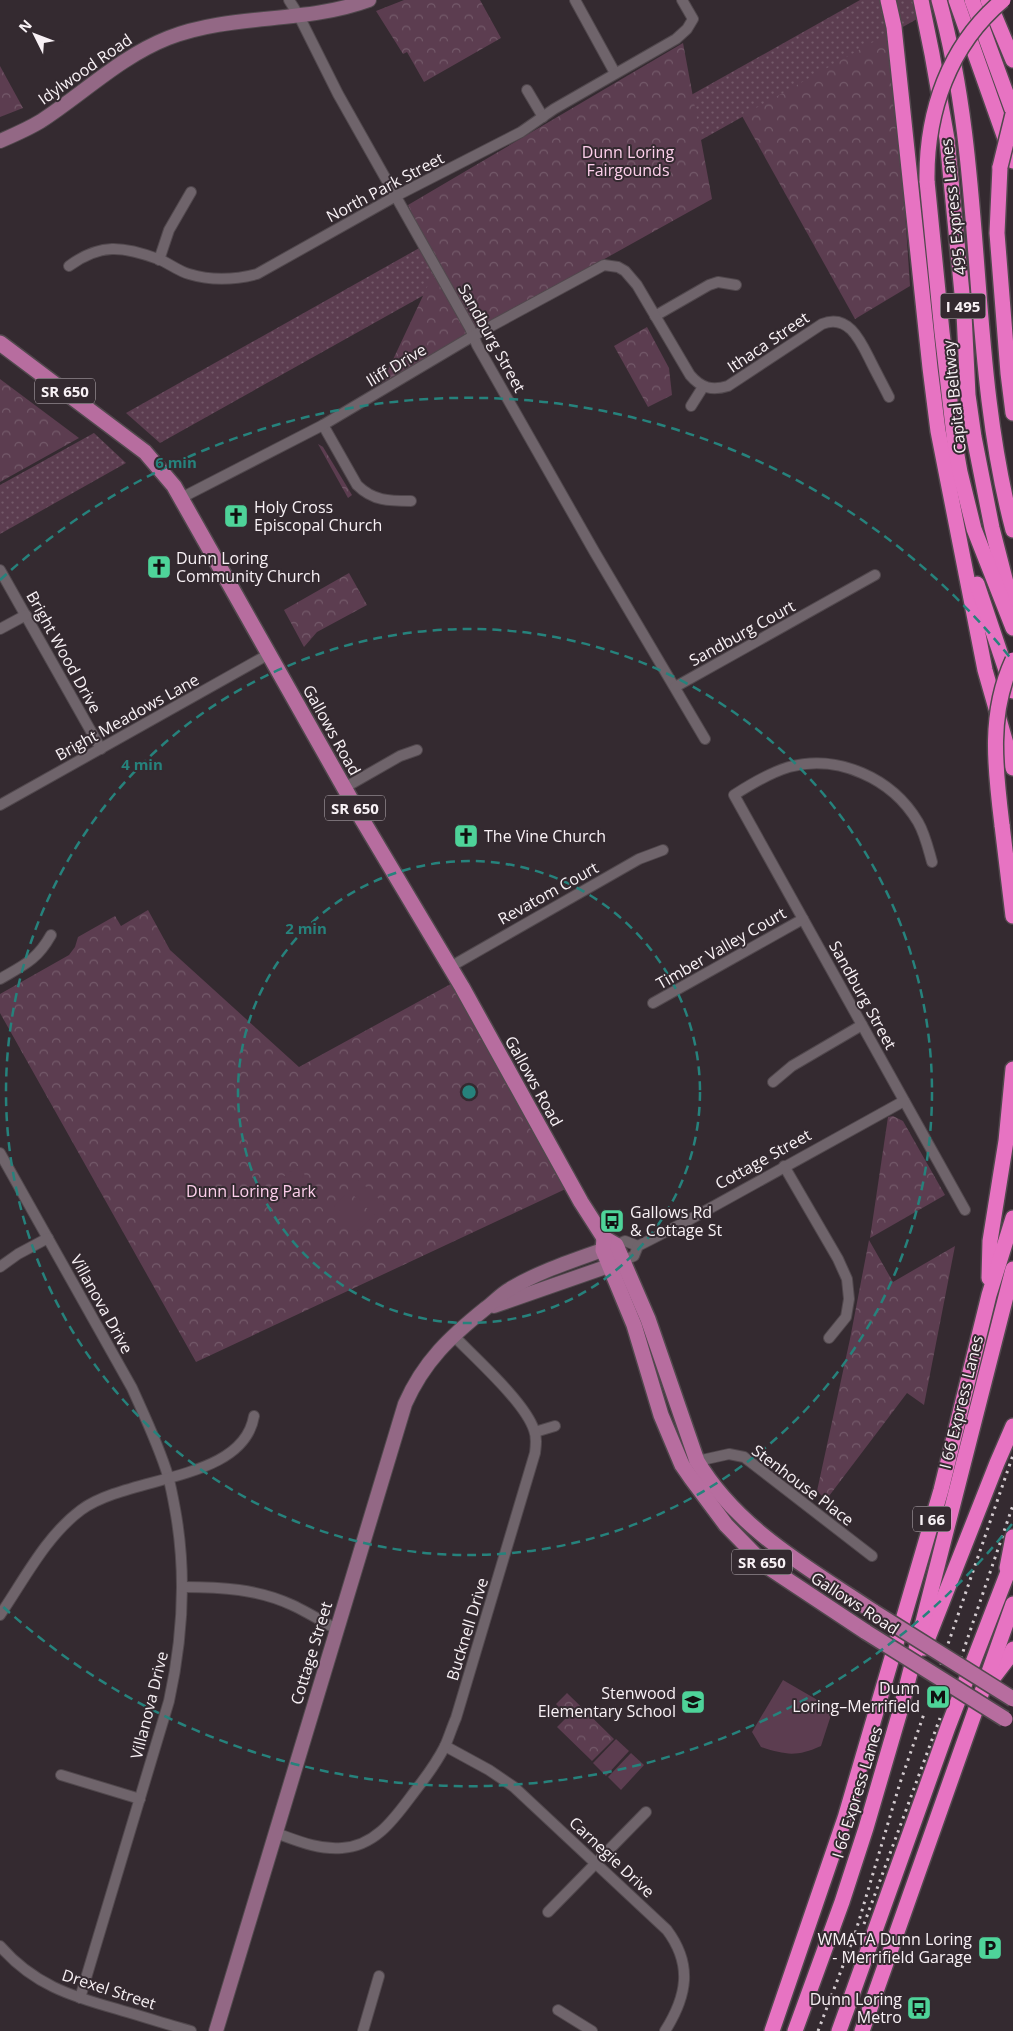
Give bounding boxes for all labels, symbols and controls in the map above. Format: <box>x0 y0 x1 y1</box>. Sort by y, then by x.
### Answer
north arrow <box>10 10 60 60</box>
text: N <box>14 15 36 37</box>
street label: Idylwood Road <box>34 28 136 110</box>
street label: 495 Express Lanes <box>935 138 971 276</box>
park label: Dunn Loring Fairgounds <box>582 141 674 181</box>
street label: North Park Street <box>322 147 448 227</box>
street label: Sandburg Street <box>453 280 531 396</box>
road number: I 495 <box>940 294 986 318</box>
street label: Ithaca Street <box>723 306 813 377</box>
street label: Iliff Drive <box>362 338 430 392</box>
street label: Capital Beltway <box>937 338 971 455</box>
road number: SR 650 <box>35 378 95 404</box>
text: 6 min <box>155 452 197 472</box>
place label: Holy Cross Episcopal Church <box>254 496 382 536</box>
church icon: Holy Cross Episcopal Church <box>223 503 249 529</box>
place label: Dunn Loring Community Church <box>176 547 321 587</box>
church icon: Dunn Loring Community Church <box>146 554 172 580</box>
street label: Bright Wood Drive <box>21 587 107 717</box>
street label: Sandburg Court <box>685 595 799 671</box>
street label: Bright Meadows Lane <box>51 668 203 766</box>
street label: Gallows Road <box>298 681 366 779</box>
text: 4 min <box>121 754 163 774</box>
road number: SR 650 <box>325 796 385 820</box>
church icon: The Vine Church <box>453 823 479 849</box>
place label: The Vine Church <box>484 825 606 847</box>
street label: Revatom Court <box>494 856 602 930</box>
street label: Timber Valley Court <box>652 902 790 994</box>
text: 2 min <box>285 918 327 938</box>
street label: Sandburg Street <box>824 937 902 1053</box>
street label: Gallows Road <box>500 1032 568 1130</box>
centre of rings <box>460 1083 478 1101</box>
street label: Cottage Street <box>711 1123 815 1194</box>
park label: Dunn Loring Park <box>186 1180 317 1202</box>
place label: Gallows Rd & Cottage St <box>630 1201 722 1241</box>
bus stop icon: Gallows Rd & Cottage St <box>599 1208 625 1234</box>
street label: Villanova Drive <box>66 1250 138 1358</box>
street label: I 66 Express Lanes <box>934 1333 988 1471</box>
street label: Stenhouse Place <box>747 1439 859 1531</box>
road number: I 66 <box>913 1506 951 1532</box>
road number: SR 650 <box>732 1550 792 1574</box>
street label: Gallows Road <box>807 1566 903 1640</box>
street label: Bucknell Drive <box>441 1575 493 1683</box>
street label: Cottage Street <box>285 1599 337 1707</box>
street label: Villanova Drive <box>125 1649 173 1761</box>
place label: Dunn Loring–Merrifield <box>792 1677 920 1717</box>
place label: Stenwood Elementary School <box>538 1682 676 1722</box>
metro station icon: Dunn Loring–Merrifield <box>925 1684 951 1710</box>
school or university icon: Stenwood Elementary School <box>680 1689 706 1715</box>
street label: I 66 Express Lanes <box>826 1723 888 1861</box>
street label: Carnegie Drive <box>565 1812 659 1902</box>
place label: WMATA Dunn Loring - Merrifield Garage <box>817 1928 972 1968</box>
parking icon: WMATA Dunn Loring - Merrifield Garage <box>977 1935 1003 1961</box>
street label: Drexel Street <box>59 1963 159 2015</box>
place label: Dunn Loring Metro <box>810 1988 902 2028</box>
bus stop icon: Dunn Loring Metro <box>906 1995 932 2021</box>

